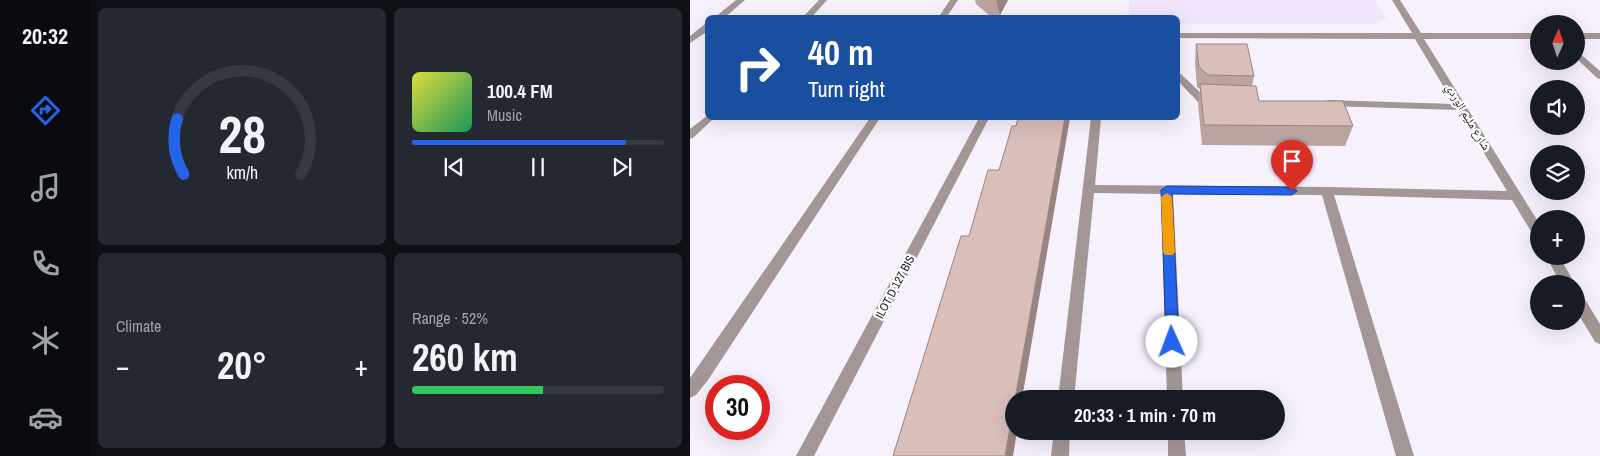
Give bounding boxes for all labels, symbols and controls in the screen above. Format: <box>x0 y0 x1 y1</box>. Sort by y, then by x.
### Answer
north arrow <box>1530 15 1585 70</box>
map controls <box>1530 15 1585 330</box>
text: 20:32 <box>22 21 68 51</box>
text: 40 m <box>808 29 873 76</box>
icon: right <box>725 35 790 100</box>
text: Turn right <box>808 74 885 104</box>
text: 100.4 FM <box>487 78 553 104</box>
button: sound <box>1530 80 1585 135</box>
street label: شارع مليم الوردي <box>1440 81 1494 155</box>
icon: directions <box>28 93 63 128</box>
text: 28 <box>218 99 266 169</box>
text: Music <box>487 104 522 126</box>
pin <box>1271 140 1313 191</box>
button: layers <box>1530 145 1585 200</box>
icon: arrive <box>1278 147 1306 175</box>
icon: previous <box>440 153 468 181</box>
icon: pause <box>524 153 552 181</box>
icon: next <box>608 153 636 181</box>
text: km/h <box>226 161 258 185</box>
icon: music <box>28 170 63 205</box>
button: + <box>1530 210 1585 265</box>
icon: phone <box>28 246 63 281</box>
street label: ILOT D 127 BIS <box>872 252 919 321</box>
button: − <box>1530 275 1585 330</box>
text: Range · 52% <box>412 307 488 329</box>
text: Climate <box>116 315 161 337</box>
position arrow <box>1145 315 1197 367</box>
icon: climate <box>28 323 63 358</box>
text: 260 km <box>412 332 518 383</box>
text: 20° <box>217 340 267 391</box>
text: − <box>116 347 129 385</box>
text: + <box>355 347 368 385</box>
speed limit sign: 30 <box>705 375 770 440</box>
icon: car <box>28 400 63 435</box>
text: 20:33 · 1 min · 70 m <box>1074 402 1216 428</box>

